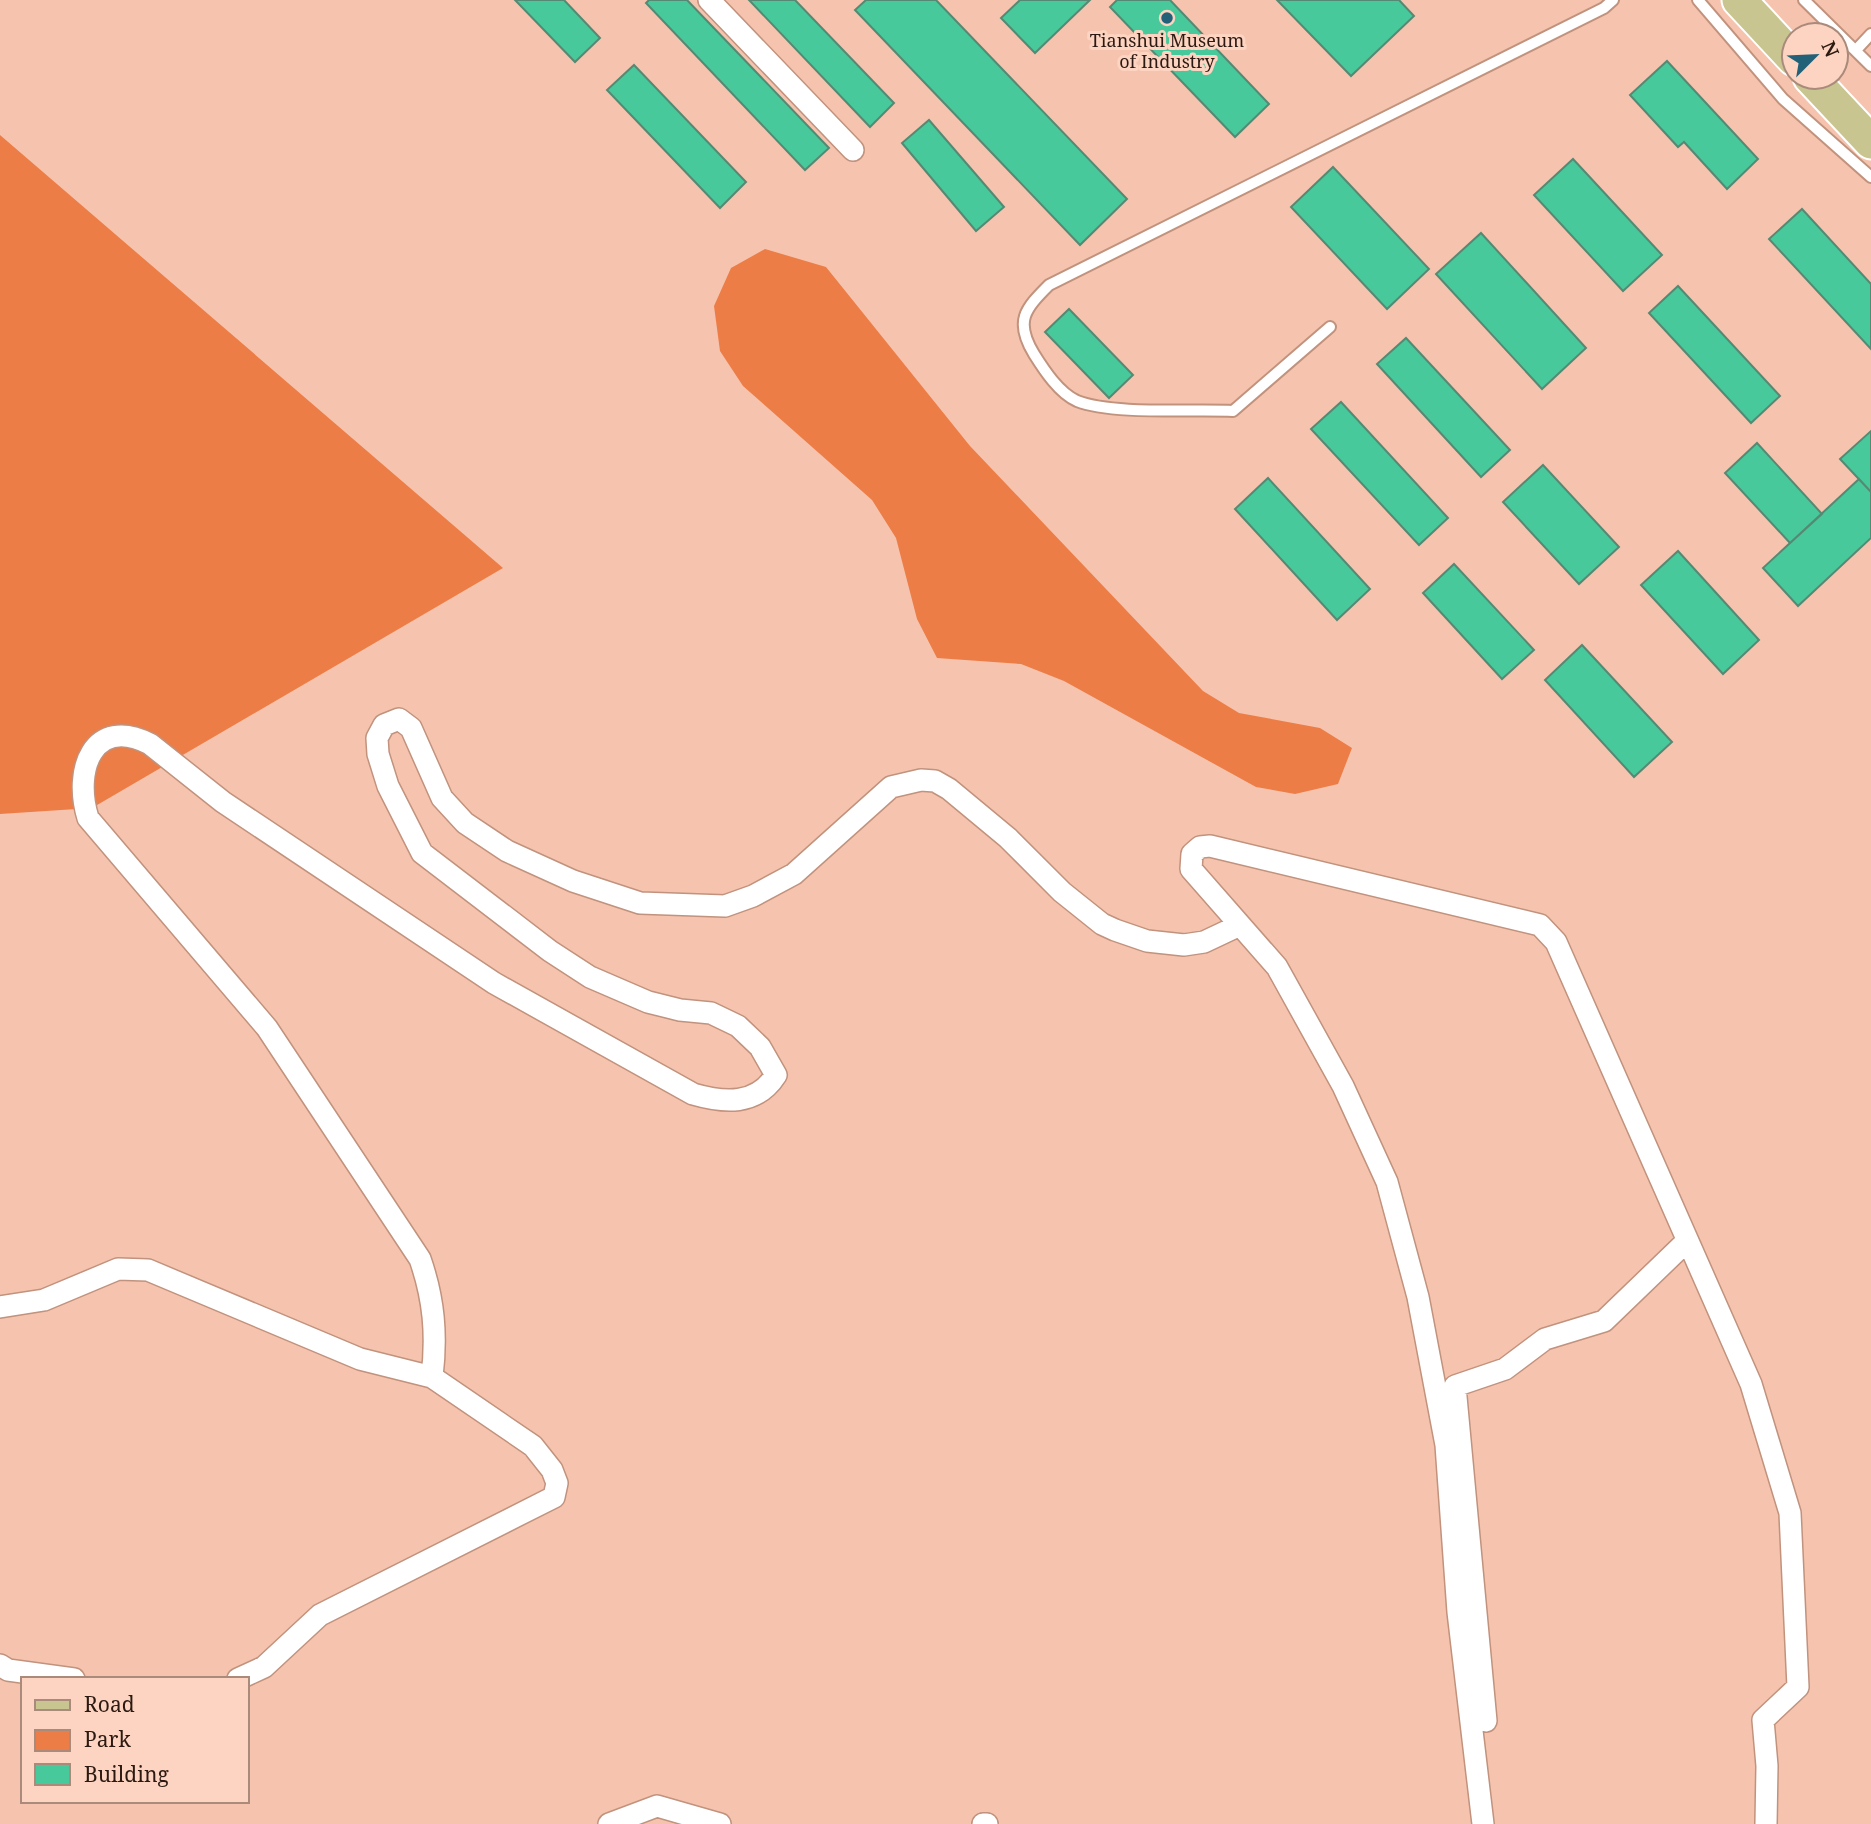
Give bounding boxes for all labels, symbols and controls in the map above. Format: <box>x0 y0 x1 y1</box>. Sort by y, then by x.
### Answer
marker: Tianshui Museum of Industry <box>1159 10 1175 26</box>
north arrow <box>1780 21 1850 91</box>
place label: Tianshui Museum of Industry <box>1090 28 1244 73</box>
text: N <box>1816 37 1845 61</box>
legend <box>21 1677 248 1803</box>
text: Road <box>84 1690 135 1718</box>
text: Park <box>84 1725 131 1753</box>
text: Building <box>84 1760 169 1788</box>

